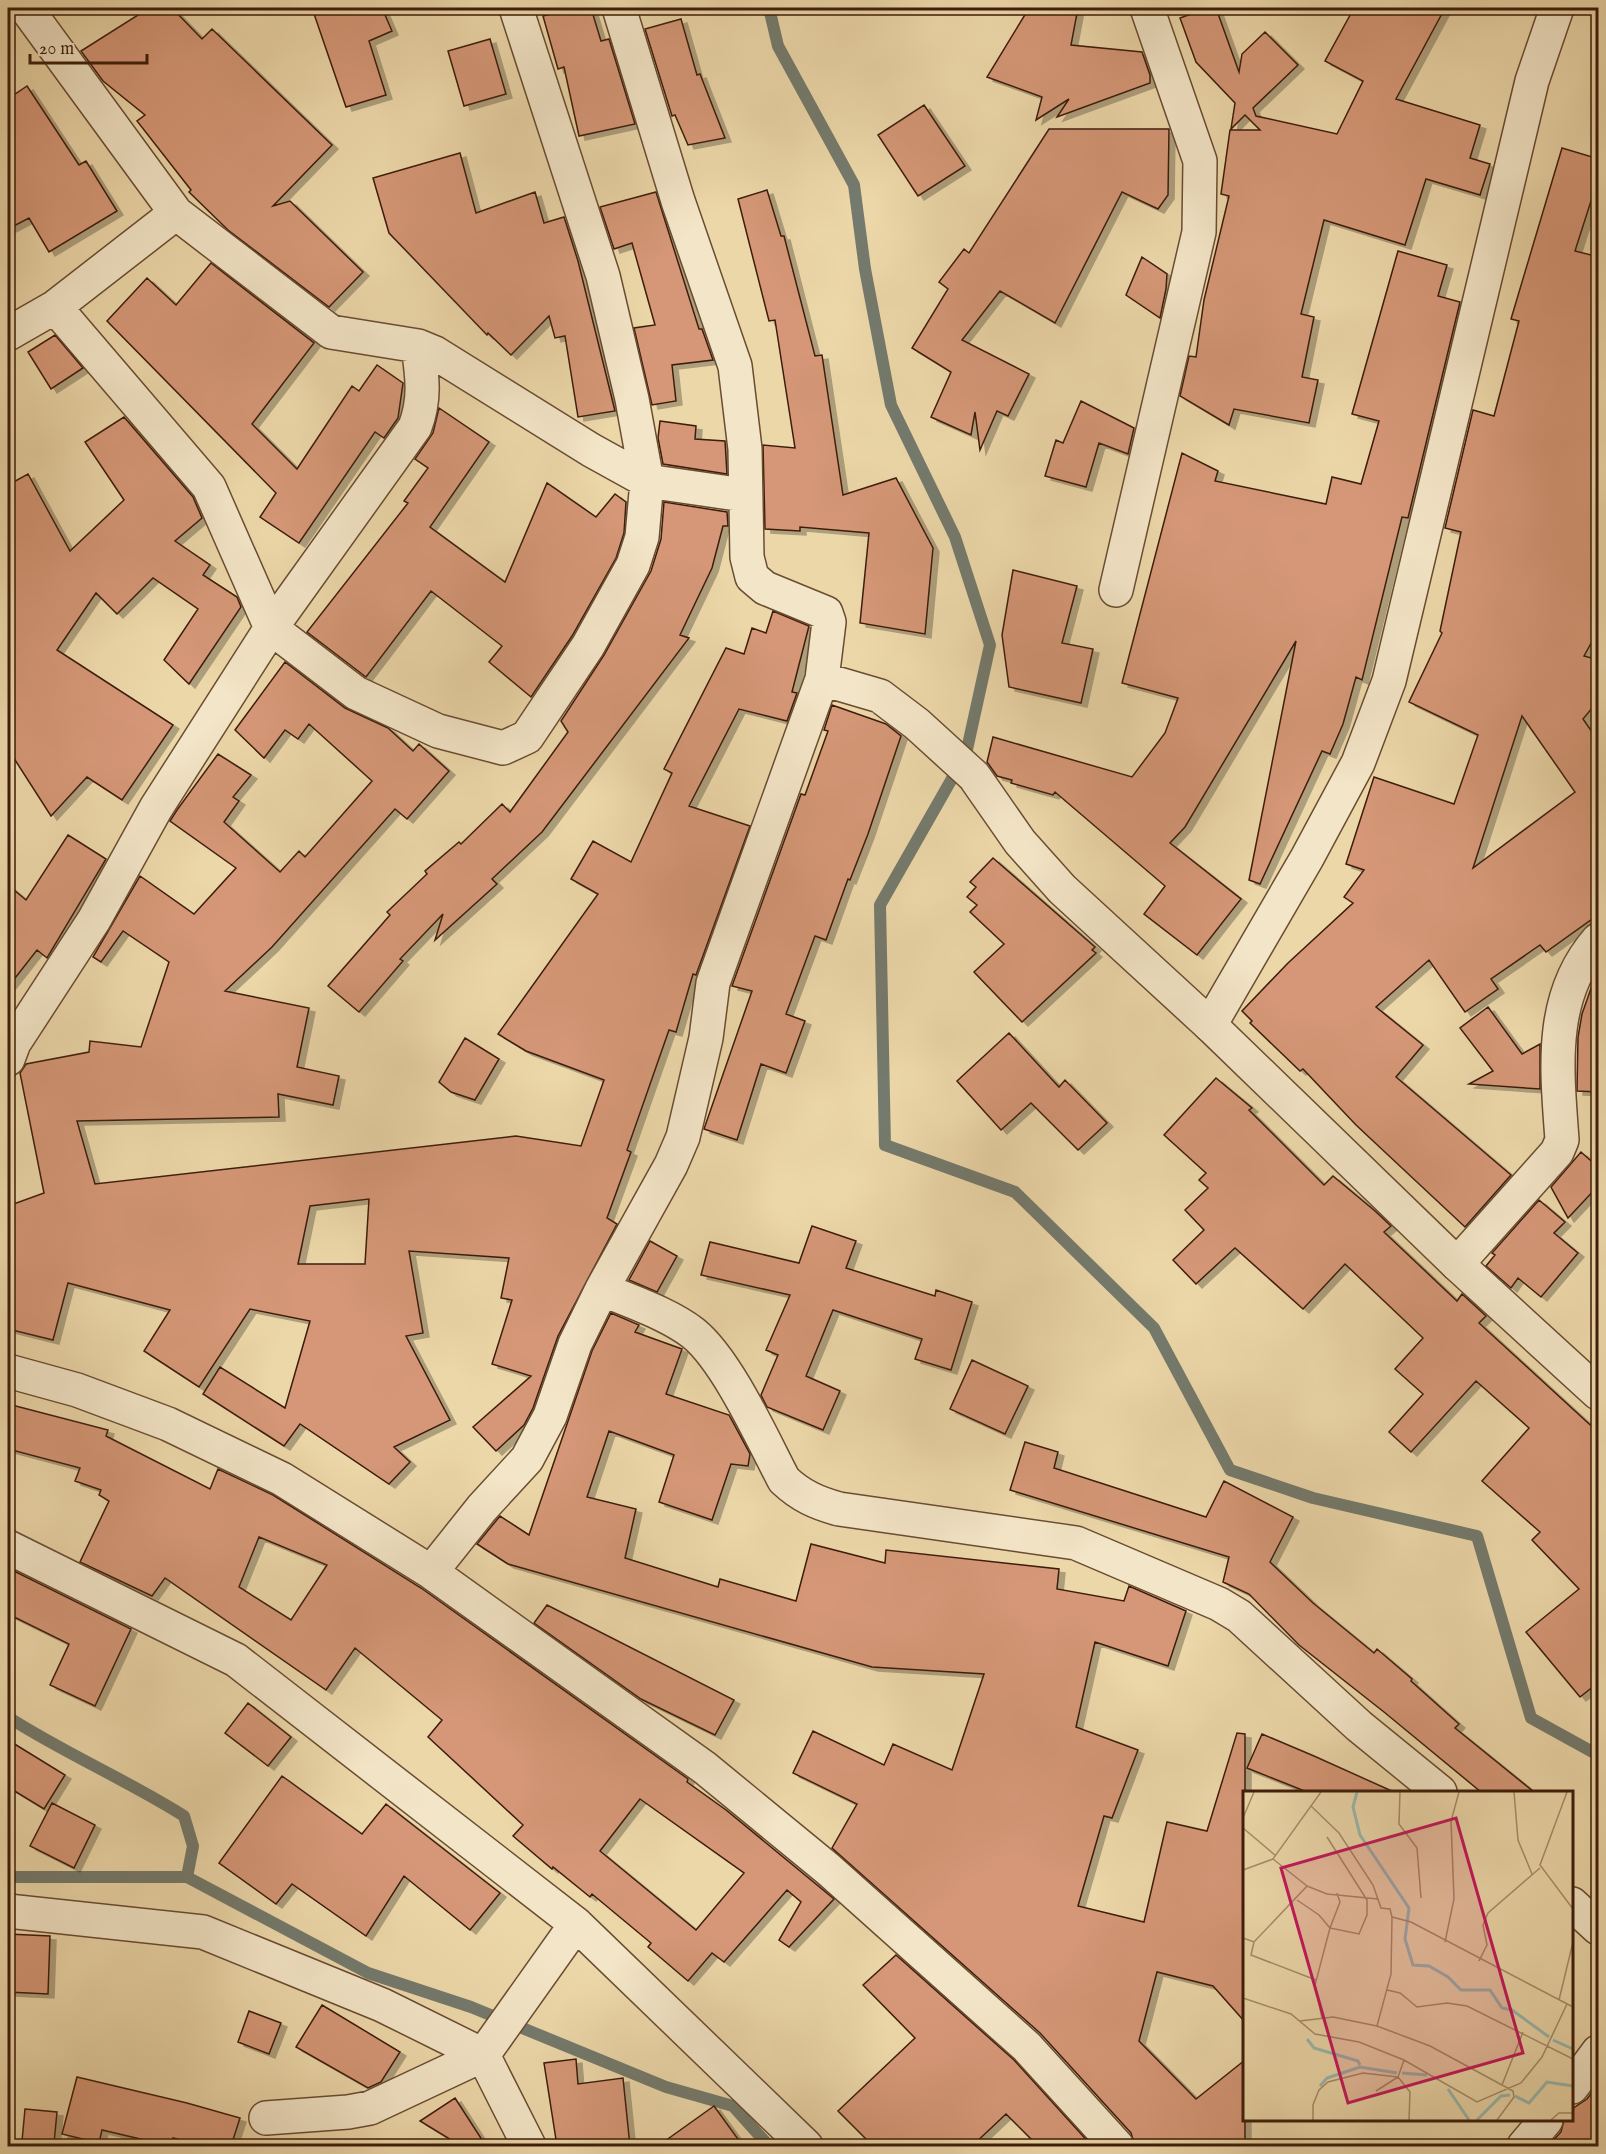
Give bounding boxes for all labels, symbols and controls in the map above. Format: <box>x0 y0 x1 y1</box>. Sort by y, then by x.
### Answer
scale bar <box>30 27 147 65</box>
text: 20 m <box>39 38 74 61</box>
inset map <box>1243 1791 1573 2121</box>

